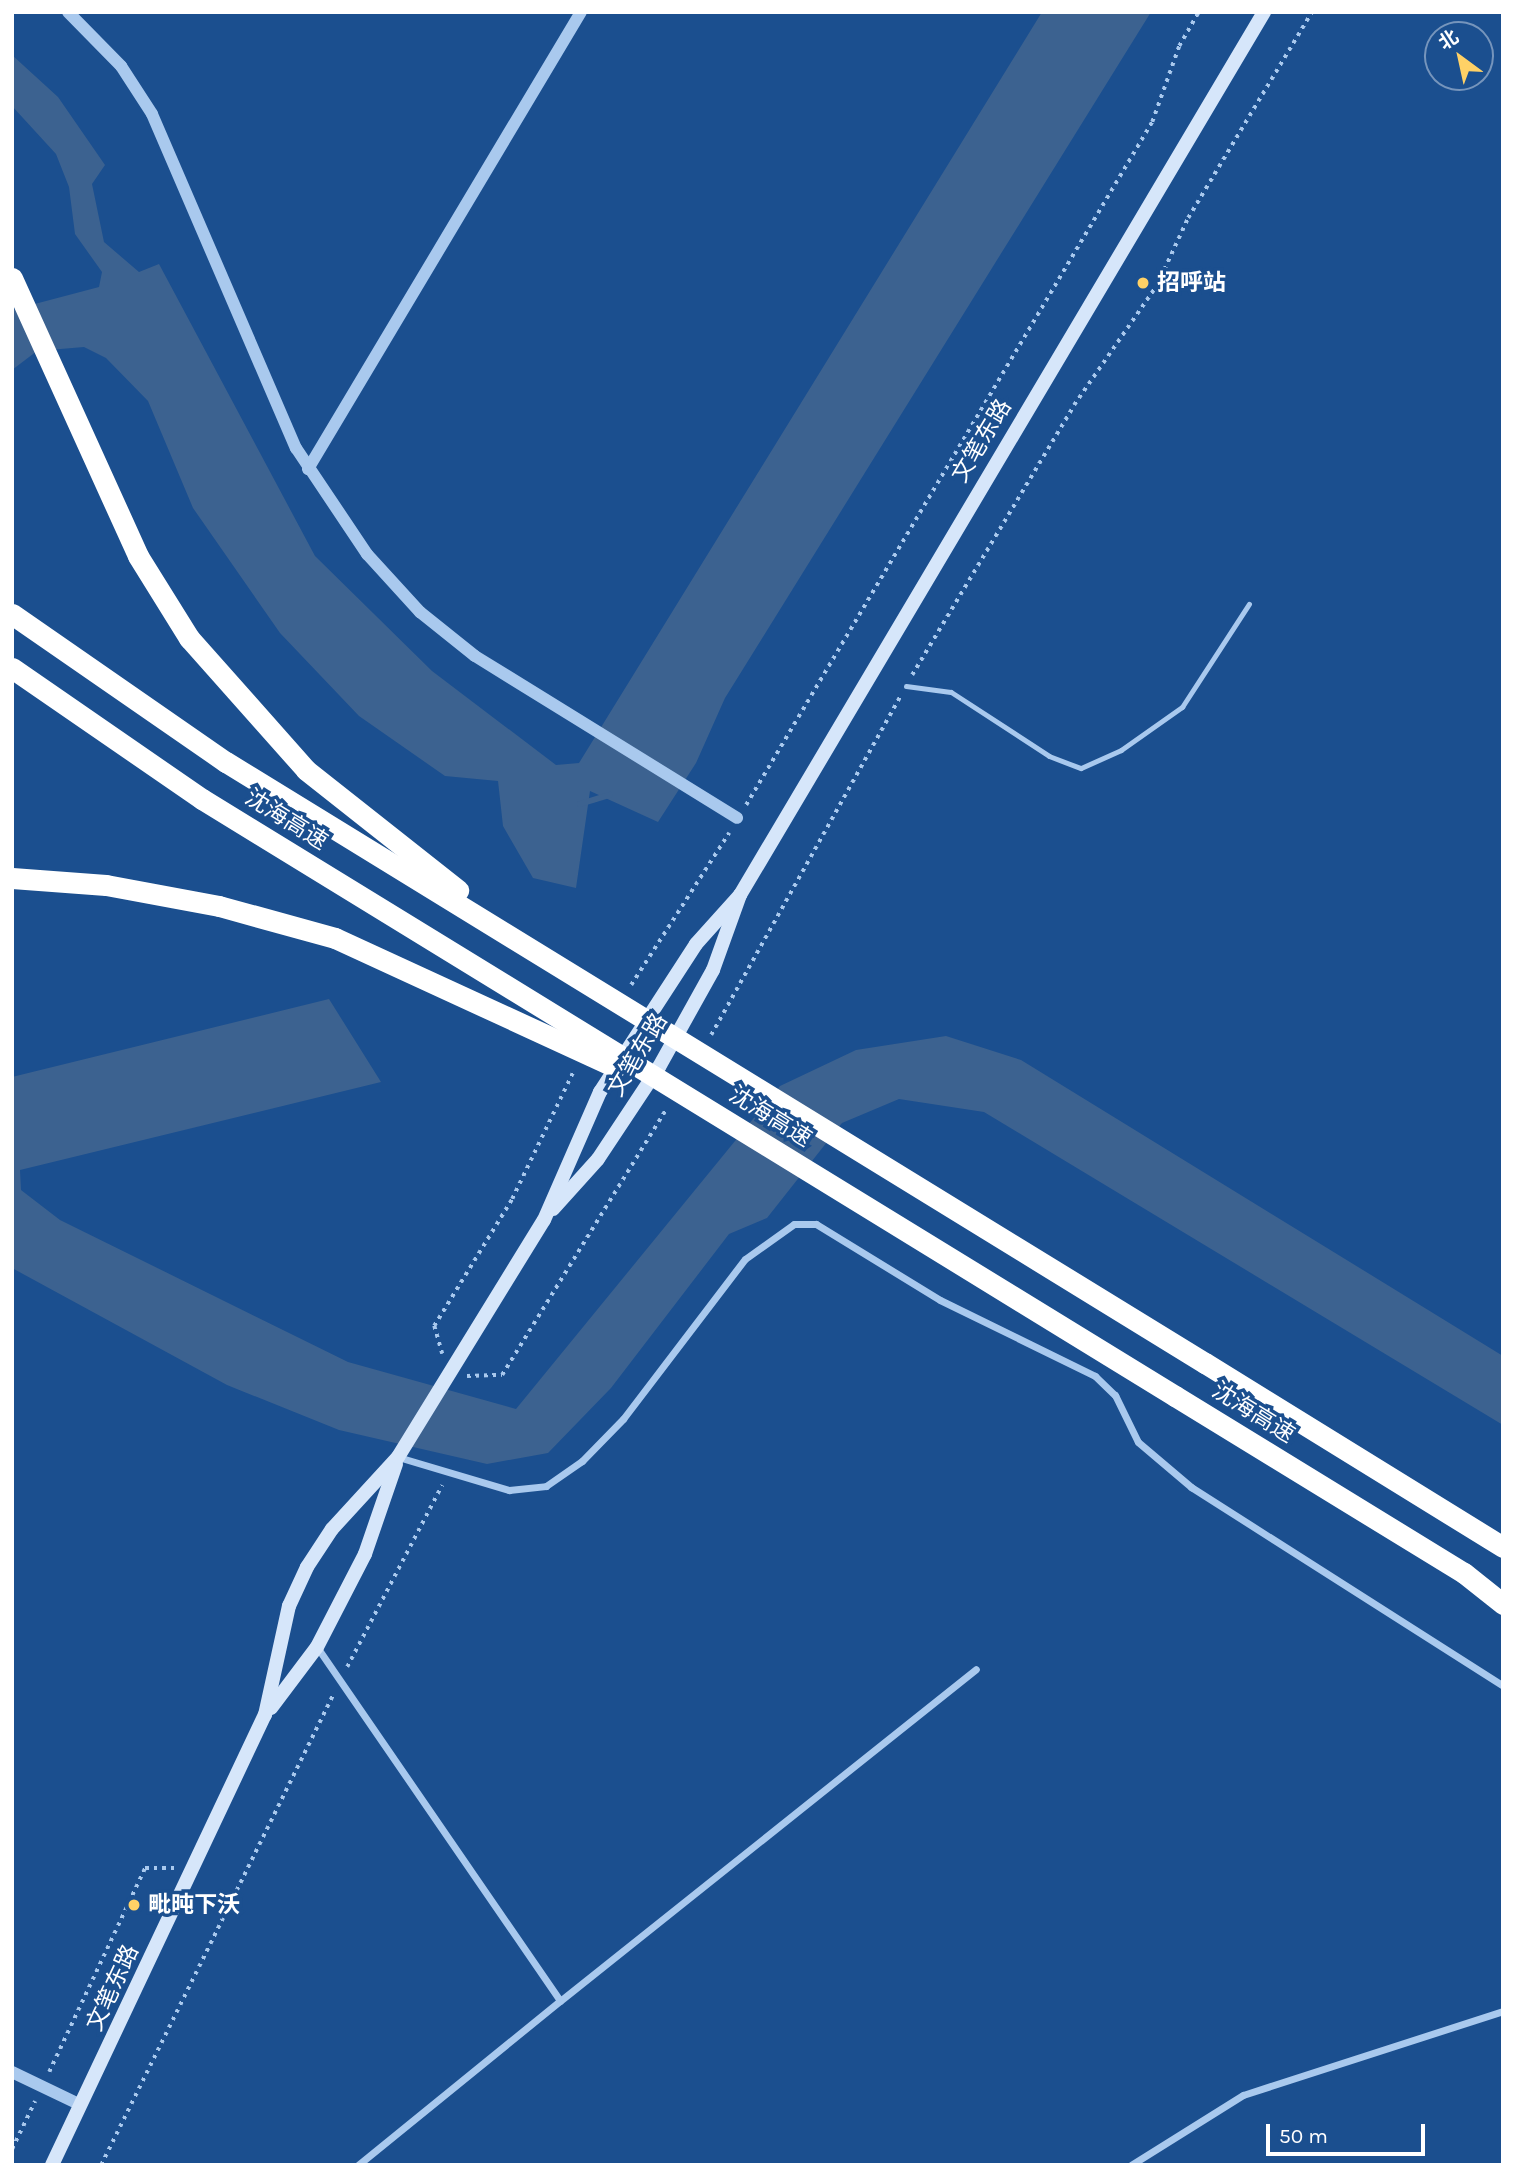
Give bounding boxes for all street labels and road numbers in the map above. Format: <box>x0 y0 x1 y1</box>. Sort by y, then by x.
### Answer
street label: 文笔东路 <box>946 394 1018 488</box>
street label: 沈海高速 <box>240 784 332 856</box>
street label: 文笔东路 <box>602 1008 674 1102</box>
street label: 沈海高速 <box>724 1081 816 1153</box>
street label: 沈海高速 <box>1207 1377 1299 1449</box>
street label: 文笔东路 <box>81 1940 145 2036</box>

